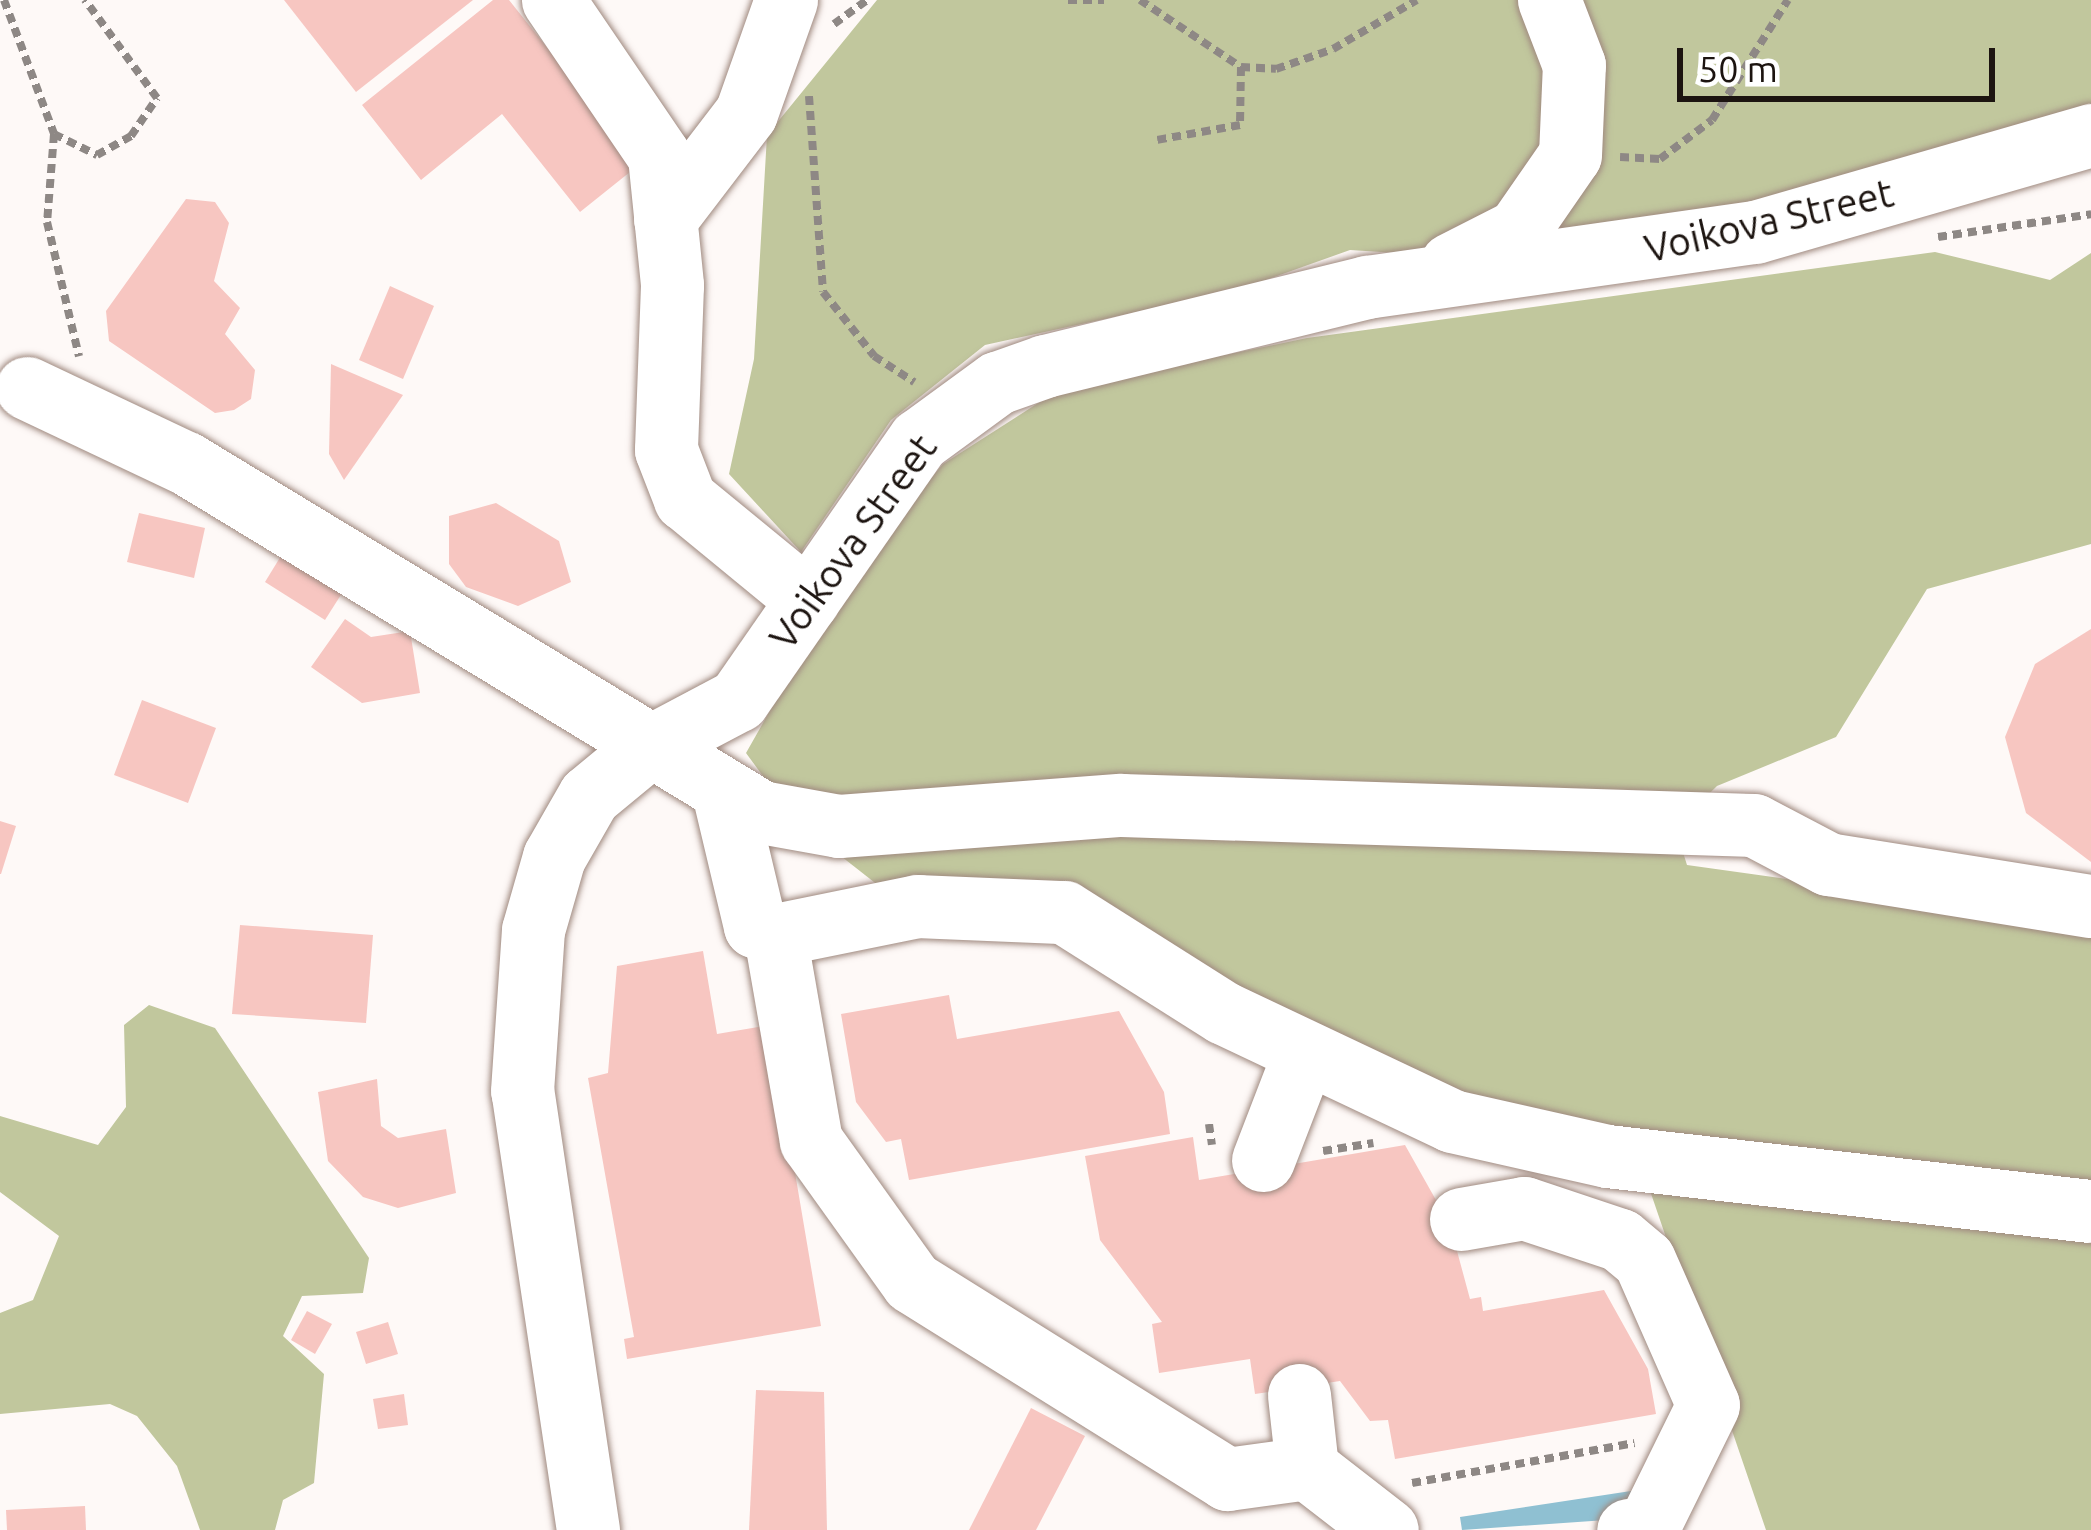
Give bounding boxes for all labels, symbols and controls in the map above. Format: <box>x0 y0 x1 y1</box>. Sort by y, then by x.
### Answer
scale bar <box>1683 24 2001 98</box>
text: 50 m <box>1698 48 1778 89</box>
street label: Voikova Street <box>1640 170 1898 272</box>
street label: Voikova Street <box>759 425 947 659</box>

